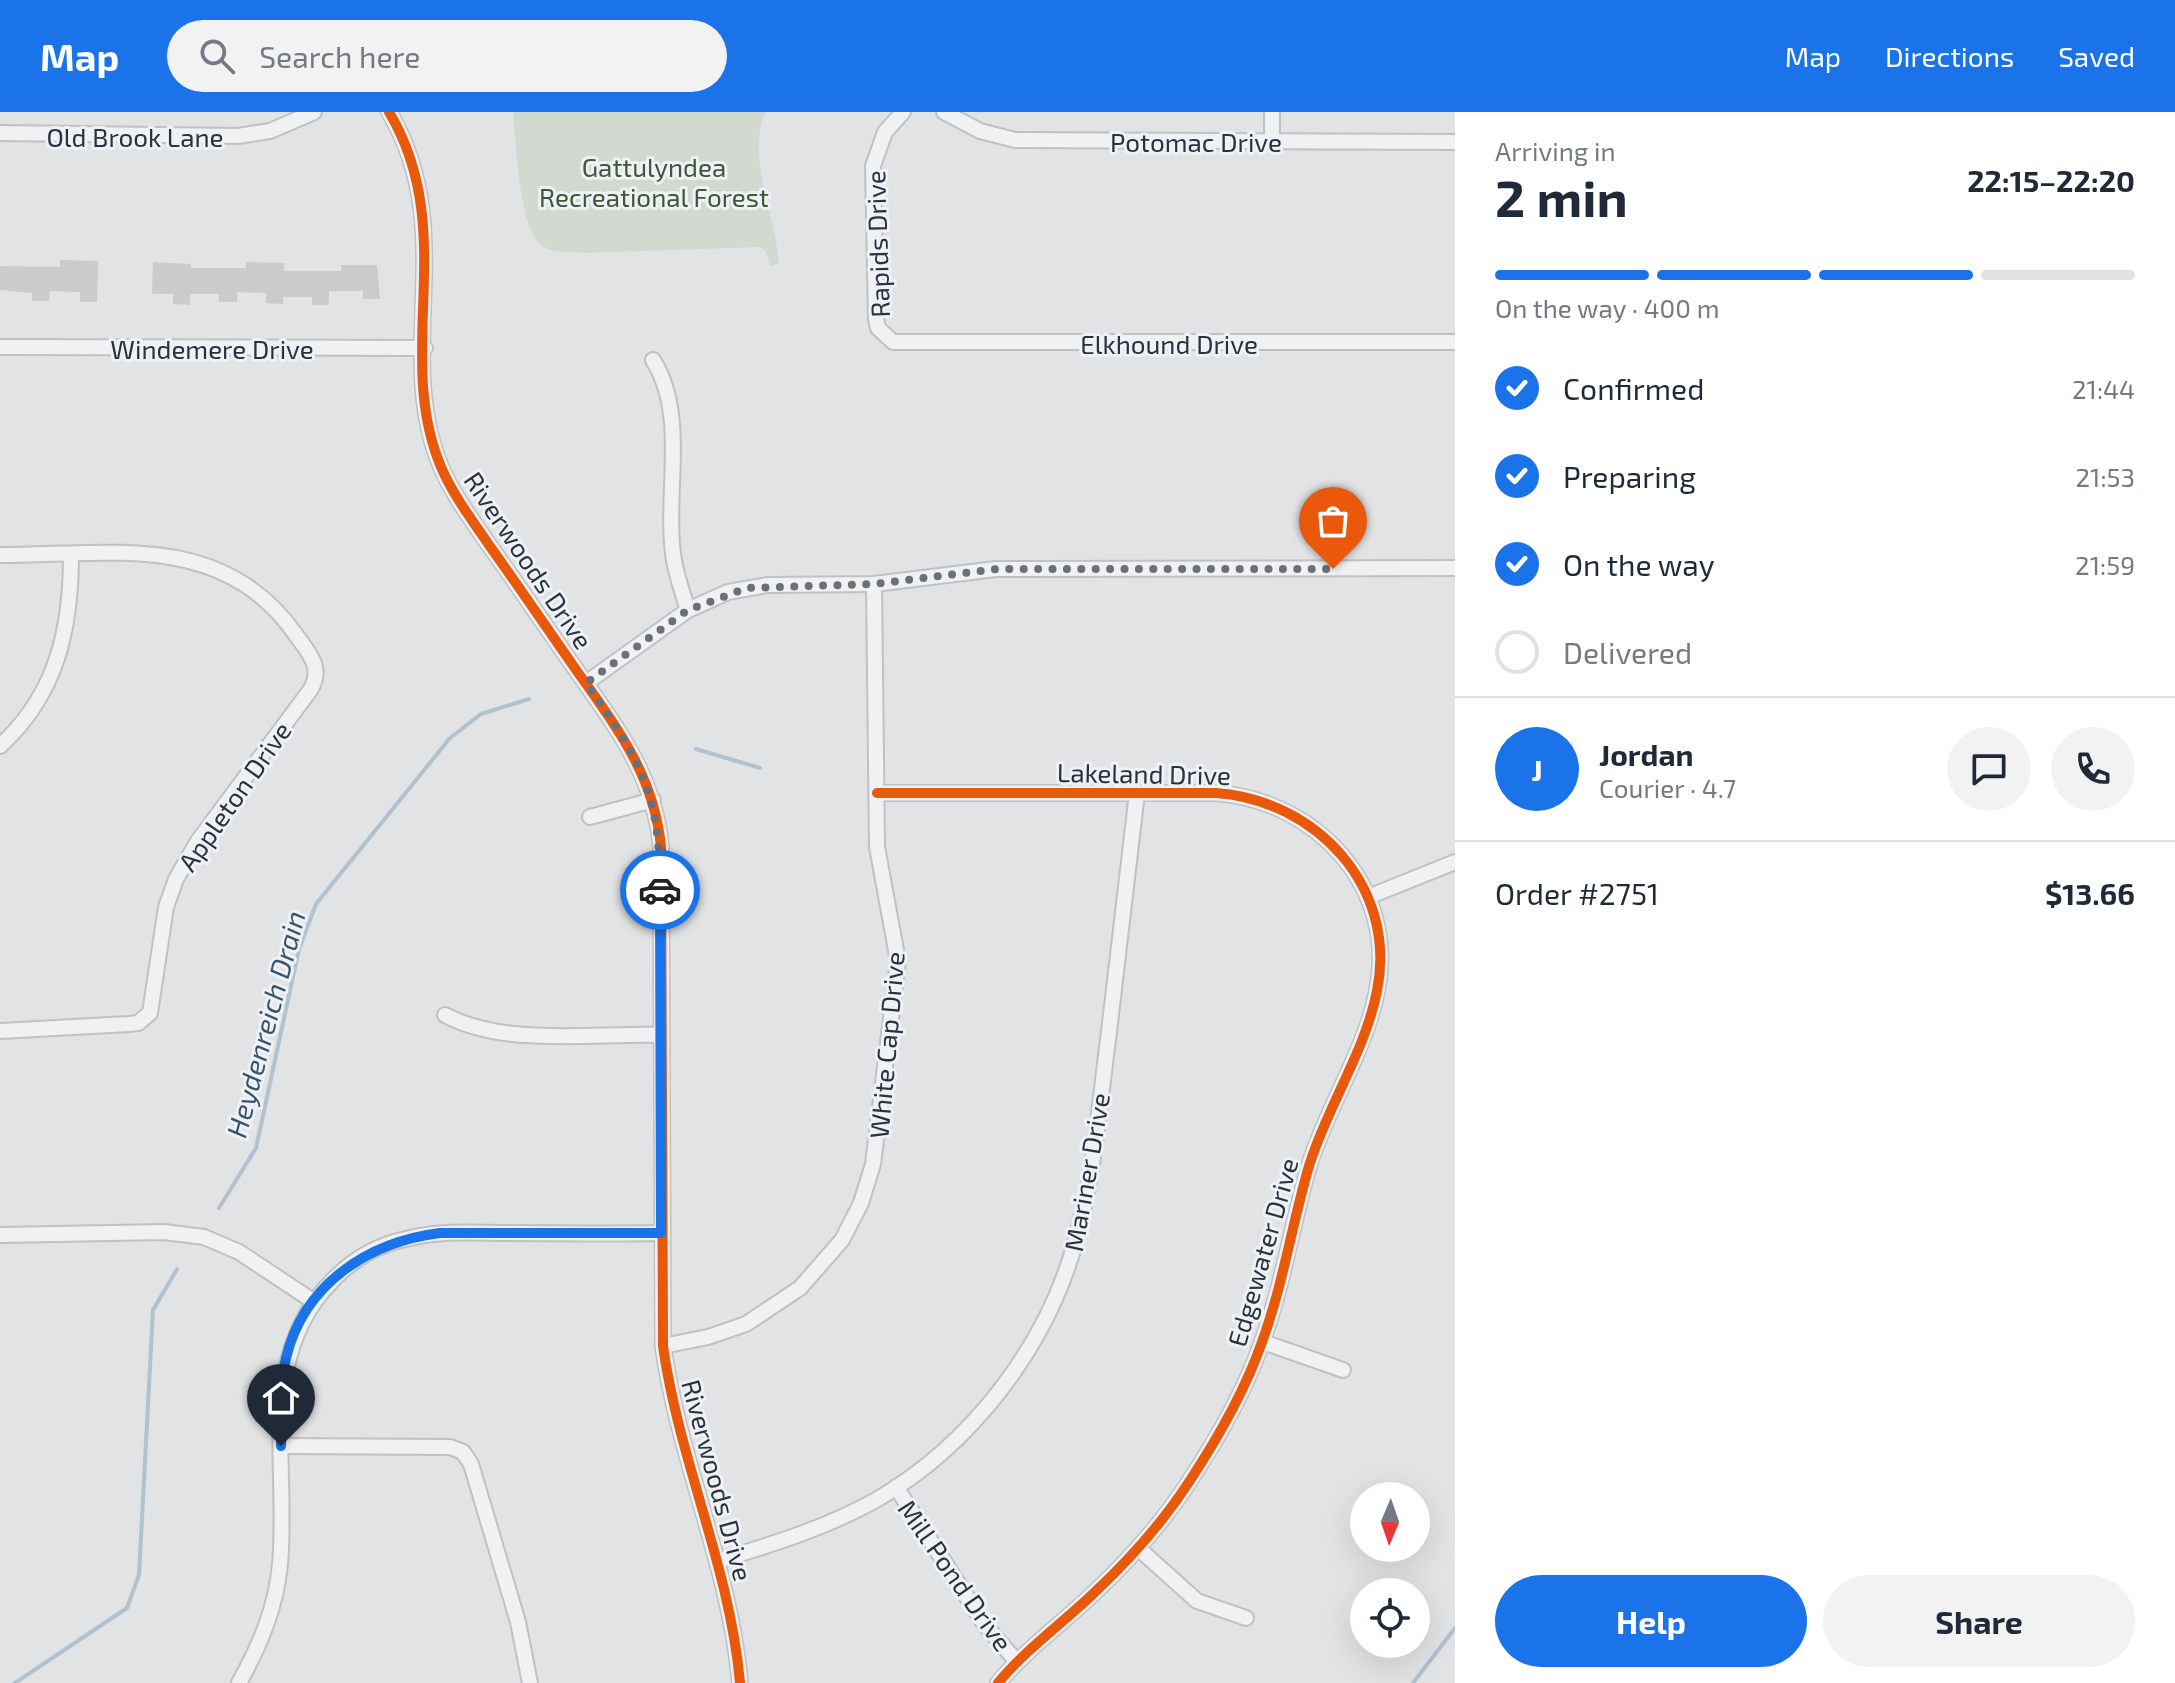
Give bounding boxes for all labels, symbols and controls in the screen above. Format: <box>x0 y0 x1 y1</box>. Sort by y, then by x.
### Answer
search box <box>167 20 727 92</box>
text: Map <box>40 33 119 79</box>
icon: search <box>195 34 239 78</box>
text: Search here <box>259 38 420 74</box>
text: Map <box>1785 39 1841 73</box>
text: Directions <box>1885 39 2014 73</box>
text: Saved <box>2058 39 2135 73</box>
street label: Old Brook Lane <box>46 121 224 152</box>
street label: Potomac Drive <box>1110 126 1282 157</box>
text: Arriving in <box>1495 135 1616 166</box>
park label: Gattulyndea Recreational Forest <box>539 151 769 212</box>
text: 22:15–22:20 <box>1967 162 2135 198</box>
text: 2 min <box>1495 165 1628 227</box>
street label: Rapids Drive <box>859 170 895 318</box>
text: On the way · 400 m <box>1495 292 1720 323</box>
street label: Elkhound Drive <box>1080 328 1258 359</box>
street label: Windemere Drive <box>110 333 314 364</box>
icon: check <box>1495 366 1539 410</box>
text: Confirmed <box>1563 370 1704 406</box>
text: 21:44 <box>2072 373 2135 404</box>
icon: check <box>1495 454 1539 498</box>
text: Preparing <box>1563 458 1696 494</box>
text: 21:53 <box>2076 461 2135 492</box>
street label: Riverwoods Drive <box>458 466 600 654</box>
pin <box>1299 487 1367 569</box>
icon: bag <box>1311 499 1355 543</box>
icon: check <box>1495 542 1539 586</box>
text: On the way <box>1563 546 1715 582</box>
text: 21:59 <box>2075 549 2135 580</box>
text: Delivered <box>1563 634 1692 670</box>
street label: Appleton Drive <box>171 715 297 877</box>
button: chat <box>1947 727 2031 811</box>
button: phone <box>2051 727 2135 811</box>
text: Jordan <box>1599 736 1694 772</box>
text: J <box>1531 751 1543 787</box>
street label: Lakeland Drive <box>1057 756 1231 790</box>
text: Courier · 4.7 <box>1599 772 1736 803</box>
courier <box>620 850 700 930</box>
icon: car <box>638 868 682 912</box>
text: Order #2751 <box>1495 875 1659 911</box>
text: $13.66 <box>2045 875 2135 911</box>
water label: Heydenreich Drain <box>218 907 312 1141</box>
street label: White Cap Drive <box>862 950 910 1140</box>
street label: Mariner Drive <box>1057 1090 1115 1254</box>
street label: Edgewater Drive <box>1220 1154 1304 1350</box>
pin <box>247 1364 315 1446</box>
icon: home <box>259 1376 303 1420</box>
street label: Riverwoods Drive <box>676 1376 760 1584</box>
north arrow <box>1350 1482 1430 1562</box>
map controls <box>1350 1482 1430 1658</box>
street label: Mill Pond Drive <box>892 1493 1020 1657</box>
button: Help <box>1495 1575 1807 1667</box>
button: Share <box>1823 1575 2135 1667</box>
button: locate <box>1350 1578 1430 1658</box>

